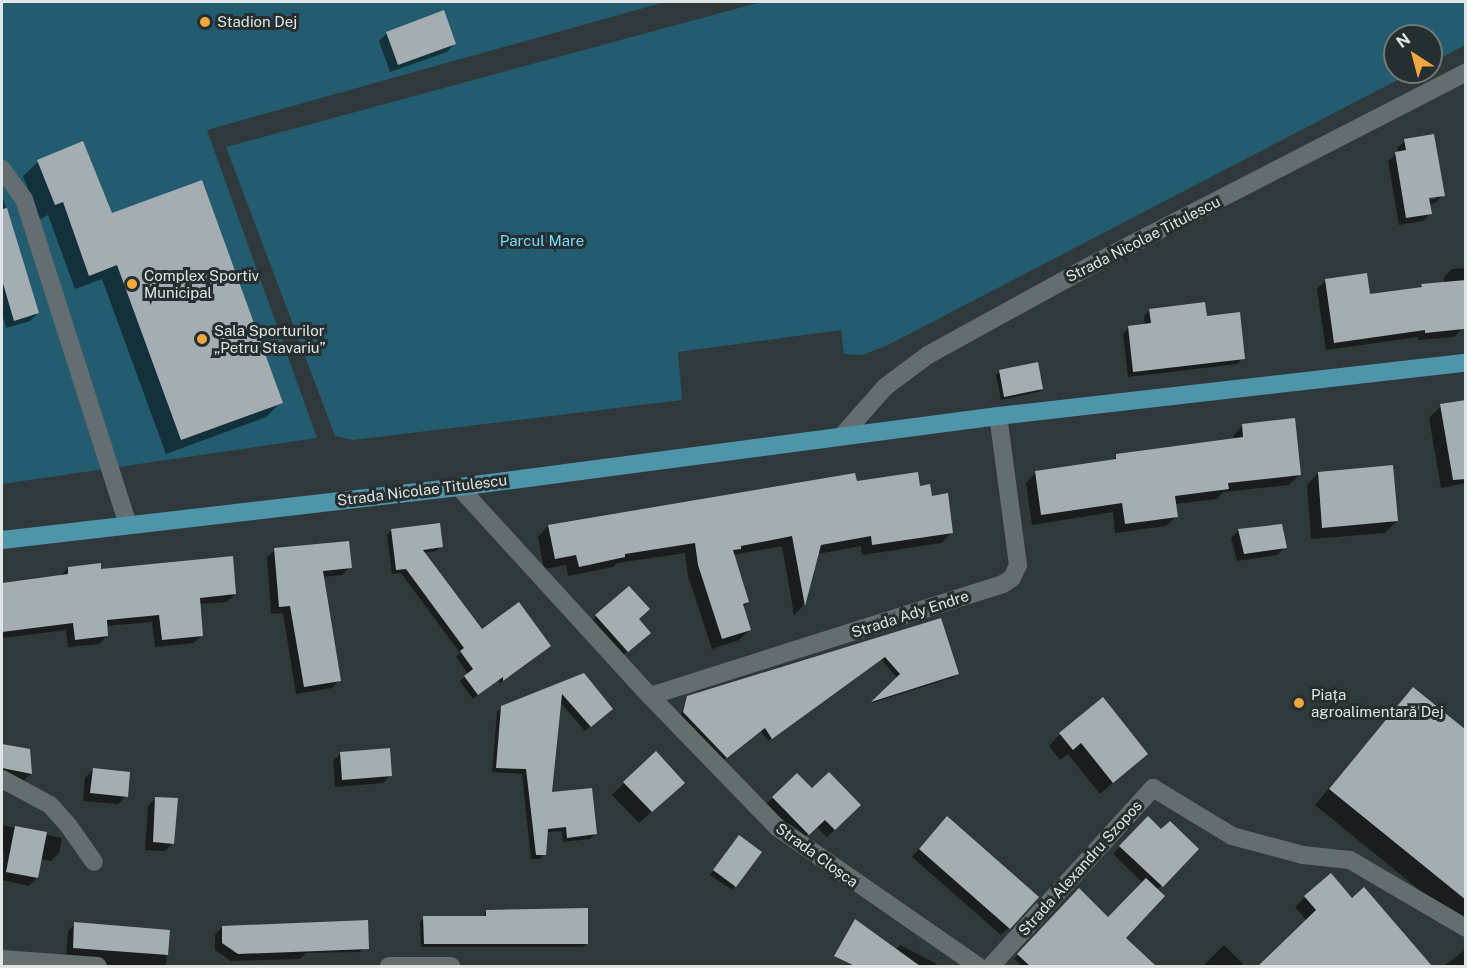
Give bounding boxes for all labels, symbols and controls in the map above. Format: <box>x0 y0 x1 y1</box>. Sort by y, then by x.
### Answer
place label: Stadion Dej <box>217 13 297 31</box>
marker: Stadion Dej <box>198 15 212 29</box>
north arrow <box>1383 24 1443 84</box>
text: N <box>1393 29 1414 52</box>
street label: Strada Nicolae Titulescu <box>1063 192 1223 286</box>
park label: Parcul Mare <box>500 232 584 250</box>
place label: Complex Sportiv Municipal <box>144 266 259 301</box>
marker: Complex Sportiv Municipal <box>125 277 139 291</box>
place label: Sala Sporturilor „Petru Stavariu” <box>214 321 326 356</box>
marker: Sala Sporturilor „Petru Stavariu” <box>195 332 209 346</box>
street label: Strada Nicolae Titulescu <box>336 471 508 509</box>
street label: Strada Ady Endre <box>849 587 971 641</box>
place label: Piața agroalimentară Dej <box>1311 685 1444 720</box>
marker: Piața agroalimentară Dej <box>1292 696 1306 710</box>
street label: Strada Alexandru Szopos <box>1014 797 1146 939</box>
street label: Strada Cloșca <box>772 819 862 891</box>

